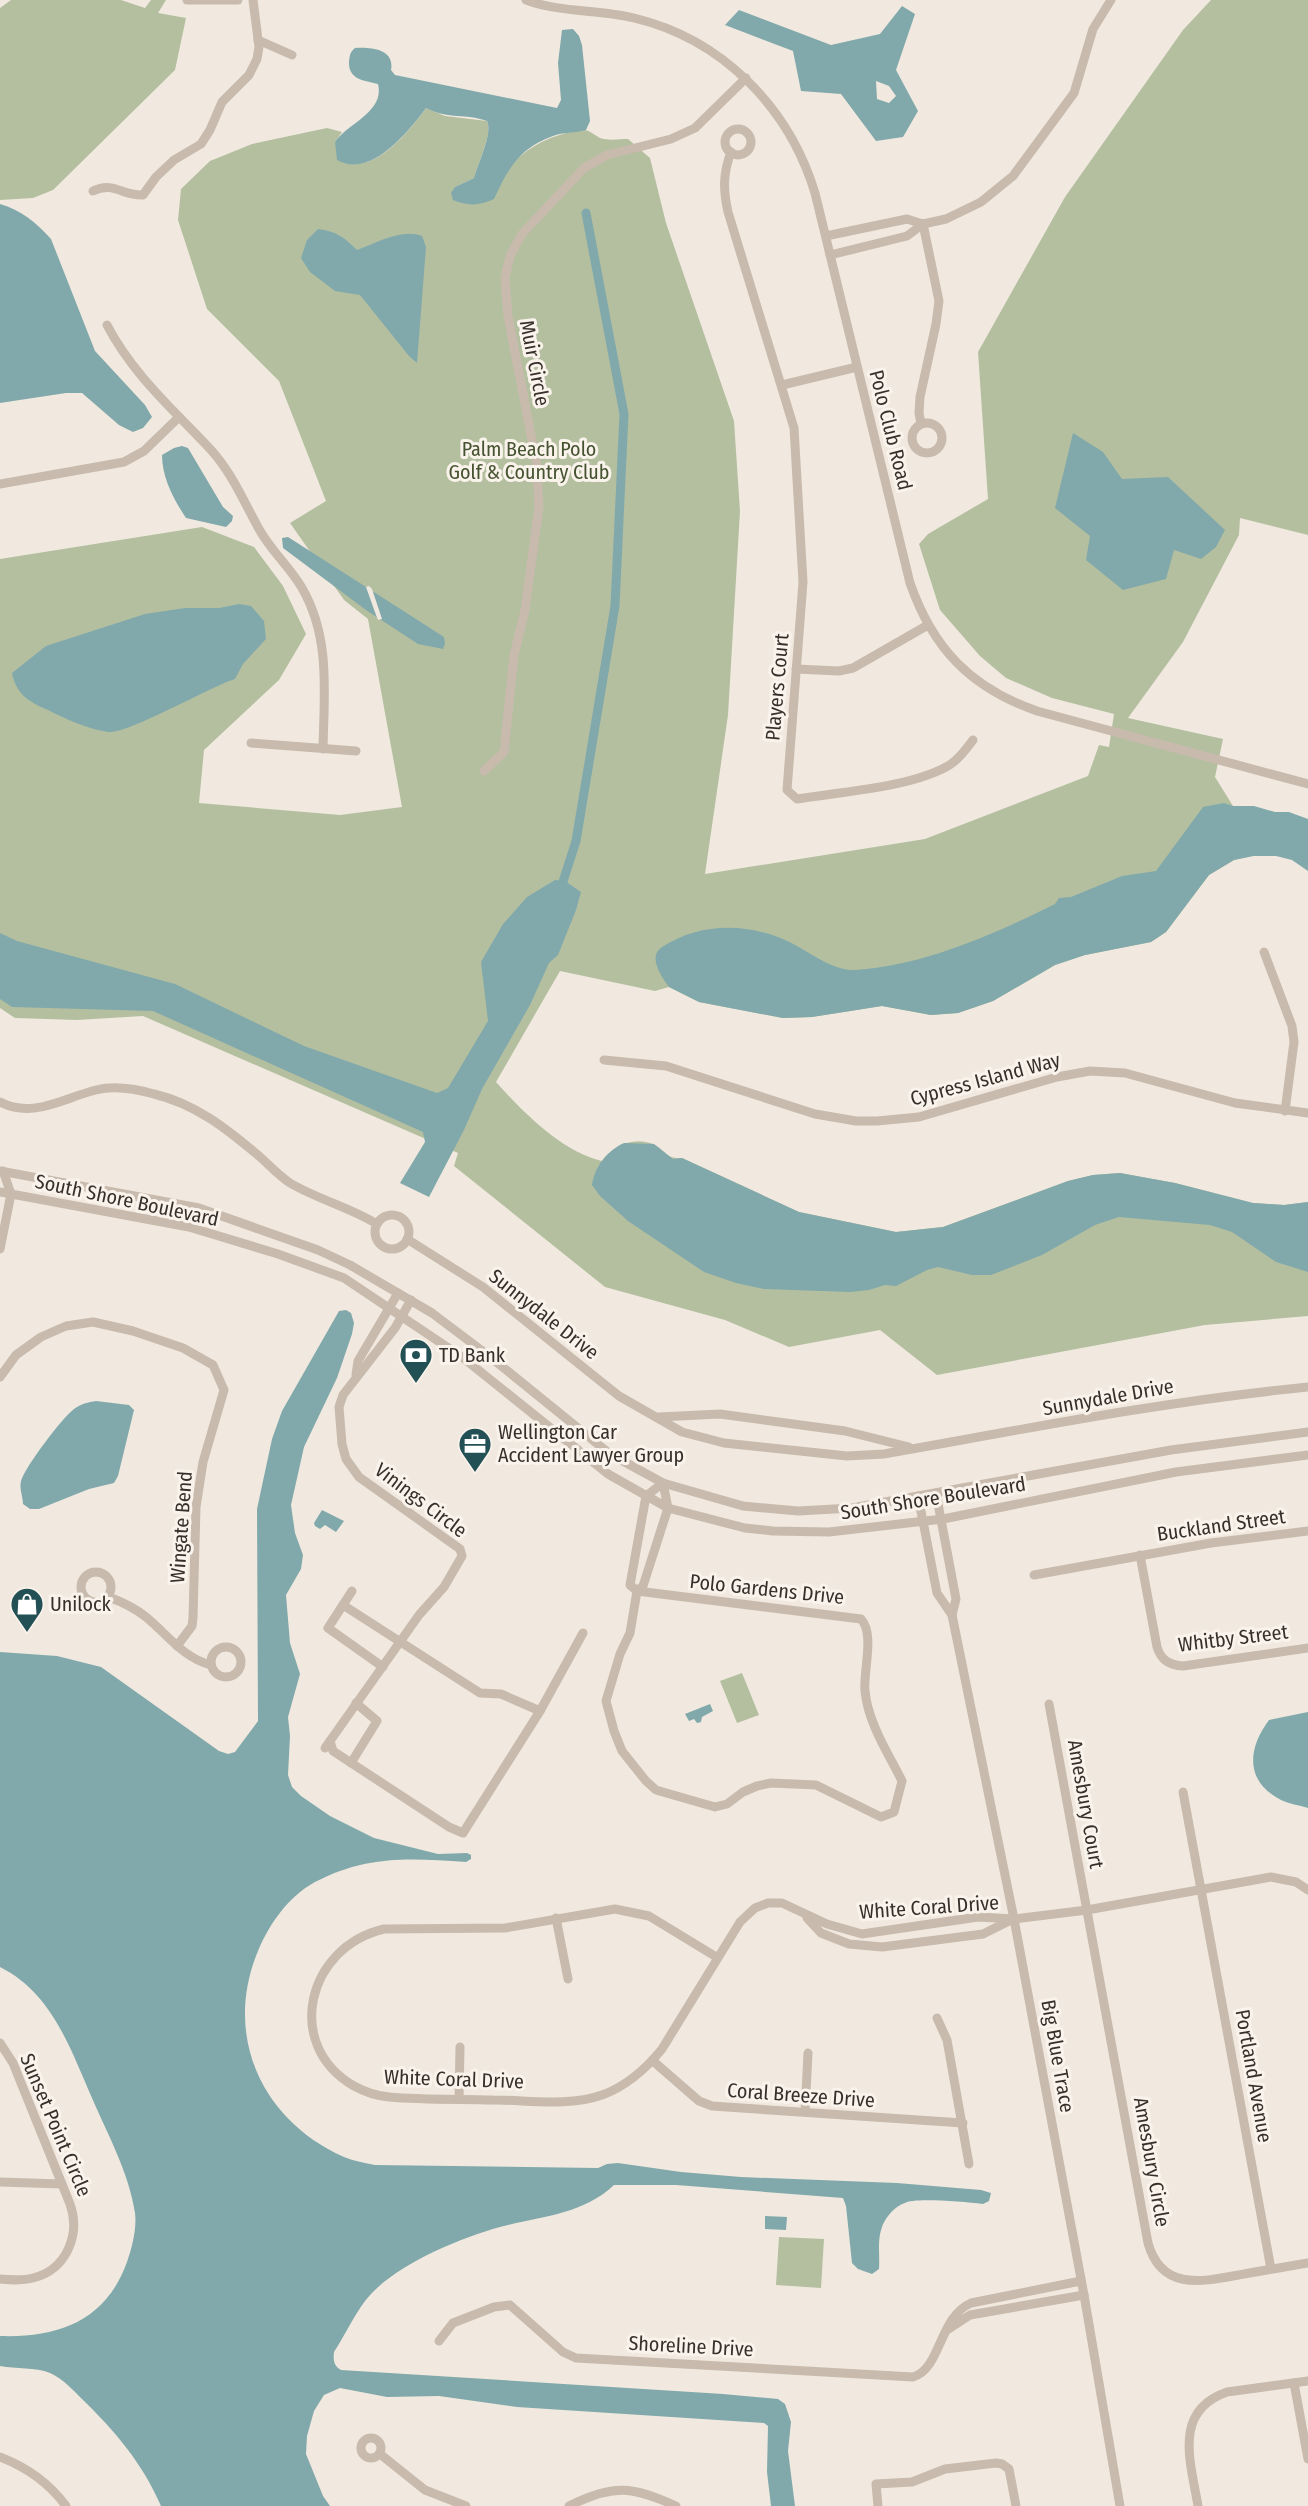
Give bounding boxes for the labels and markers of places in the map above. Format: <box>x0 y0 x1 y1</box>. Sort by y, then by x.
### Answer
bank icon: TD Bank <box>398 1337 434 1384</box>
place label: TD Bank <box>439 1343 506 1367</box>
place label: Wellington Car Accident Lawyer Group <box>498 1420 684 1467</box>
office icon: Wellington Car Accident Lawyer Group <box>457 1426 493 1473</box>
shop icon: Unilock <box>9 1586 45 1633</box>
place label: Unilock <box>50 1592 112 1616</box>

